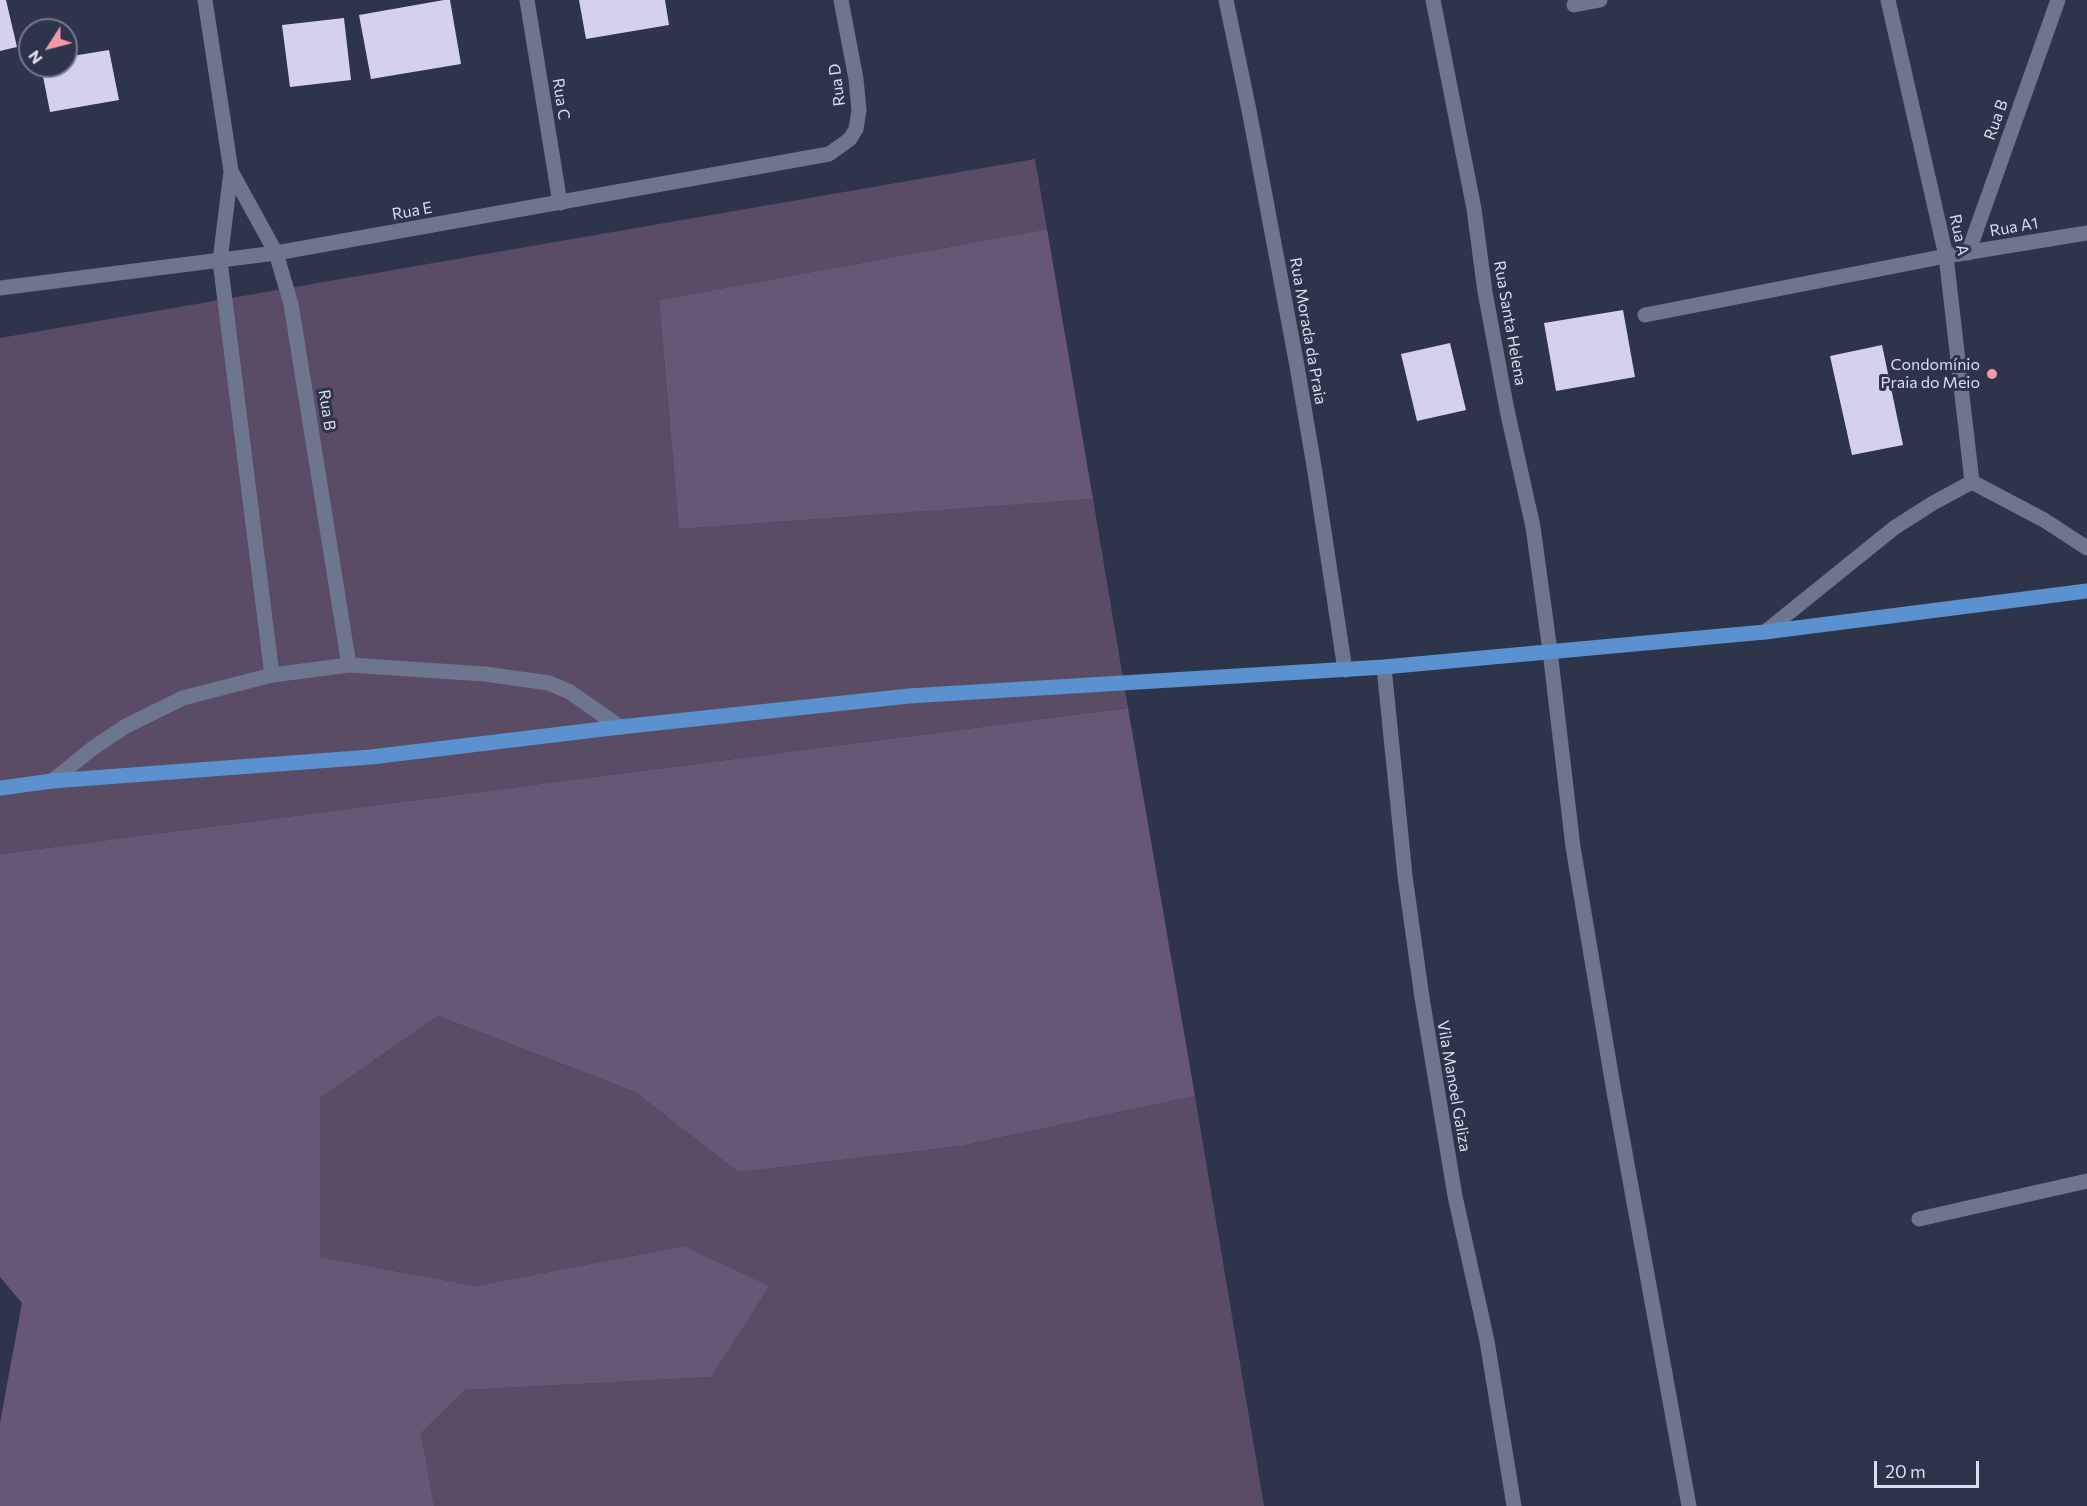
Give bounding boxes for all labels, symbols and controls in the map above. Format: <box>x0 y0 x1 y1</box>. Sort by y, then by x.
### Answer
north arrow <box>18 18 78 78</box>
text: N <box>23 47 46 68</box>
street label: Rua D <box>825 63 849 107</box>
street label: Rua C <box>548 77 574 121</box>
street label: Rua B <box>1980 97 2012 143</box>
street label: Rua E <box>390 198 434 224</box>
street label: Rua A <box>1945 212 1973 258</box>
street label: Rua A1 <box>1988 213 2040 241</box>
street label: Rua Morada da Praia <box>1286 256 1330 406</box>
street label: Rua Santa Helena <box>1490 259 1530 387</box>
place label: Condomínio Praia do Meio <box>1881 355 1980 393</box>
marker: Condomínio Praia do Meio <box>1985 367 1999 381</box>
street label: Rua B <box>314 388 340 432</box>
street label: Vila Manoel Galiza <box>1433 1019 1475 1153</box>
scale bar <box>1877 1449 1982 1487</box>
text: 20 m <box>1885 1460 1926 1482</box>

